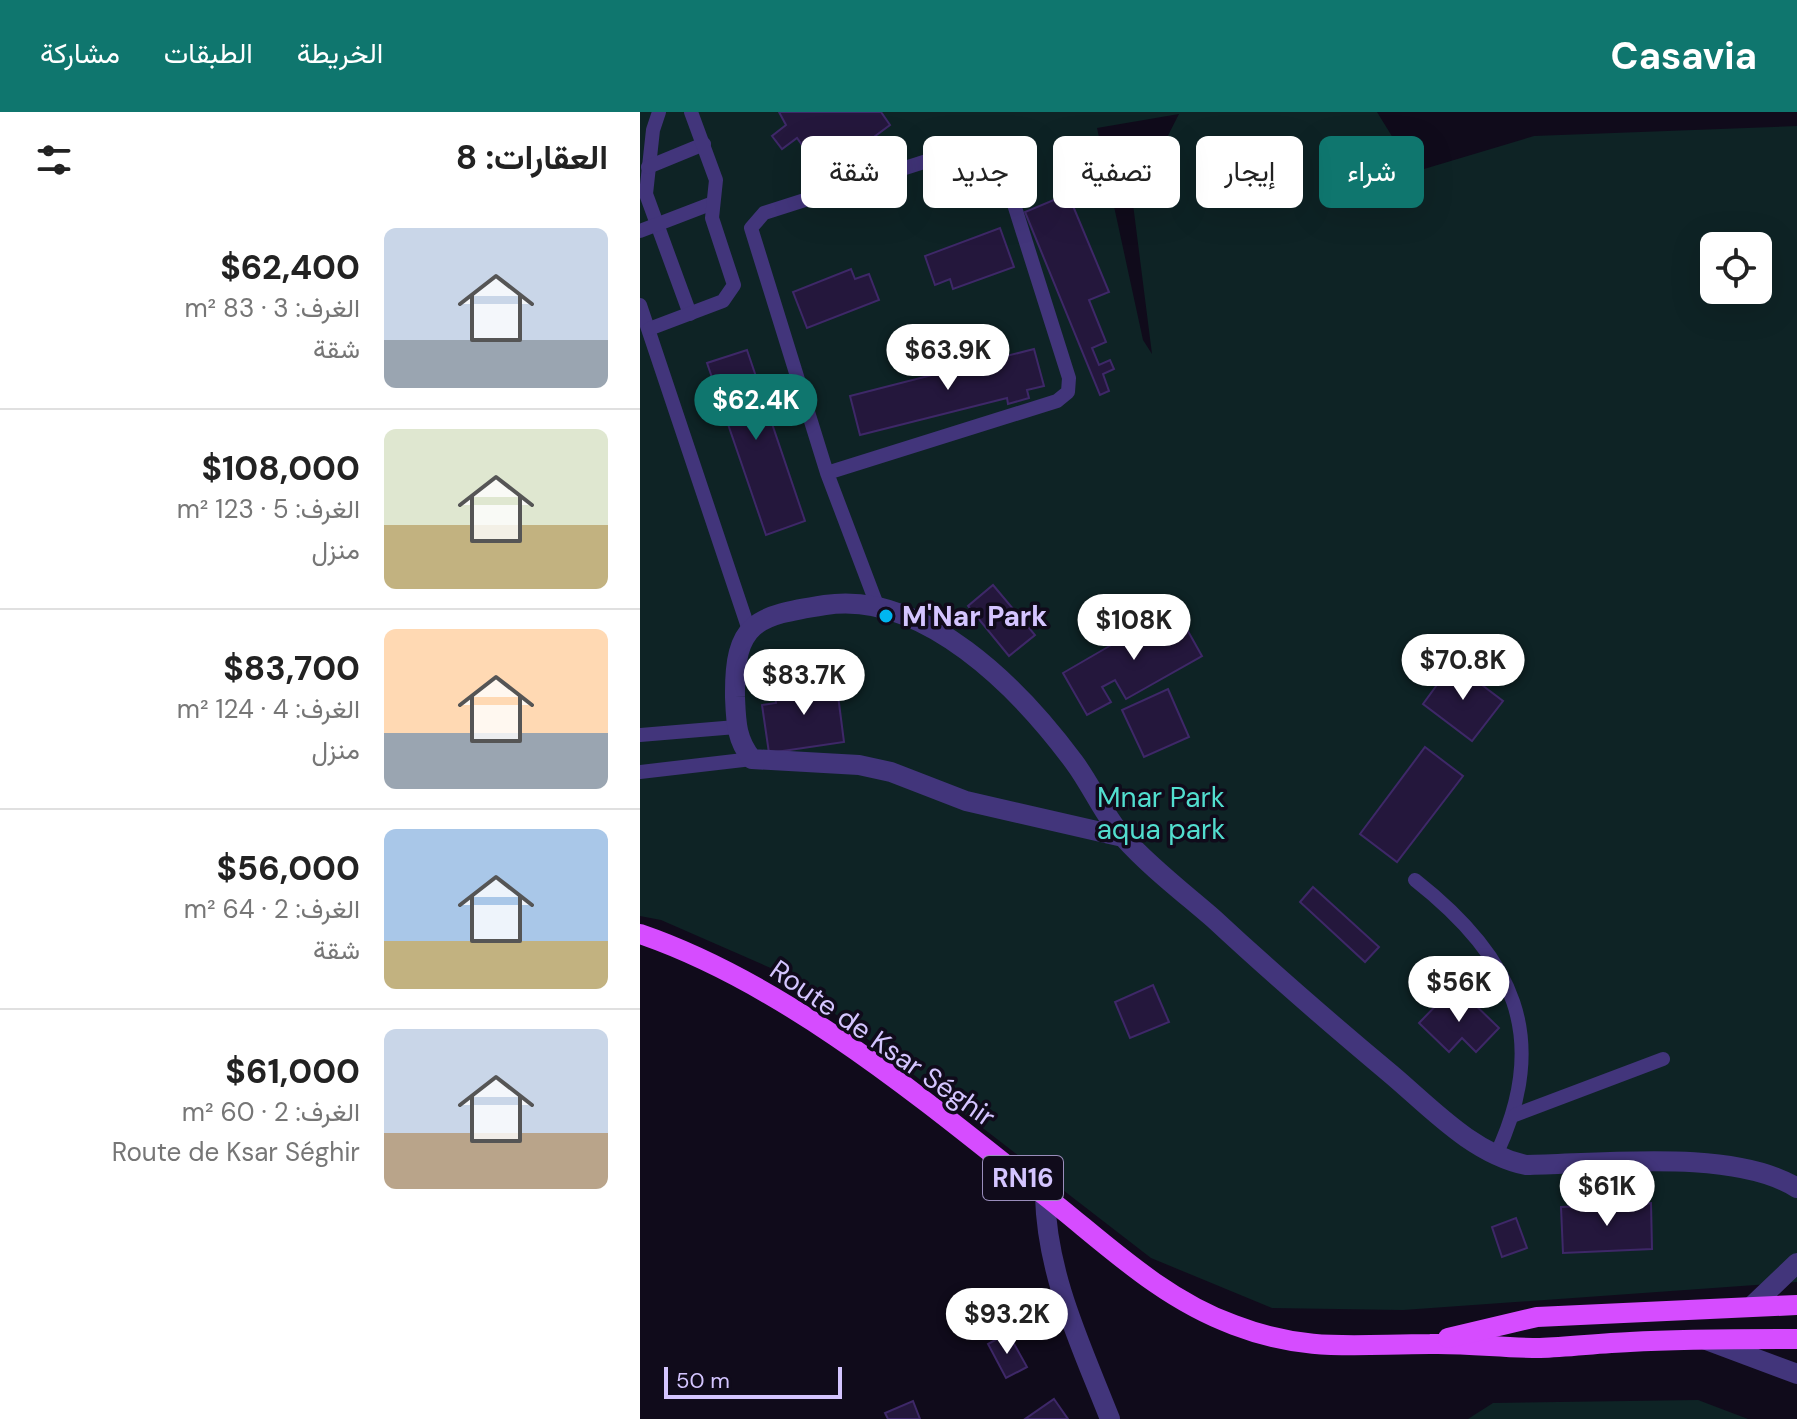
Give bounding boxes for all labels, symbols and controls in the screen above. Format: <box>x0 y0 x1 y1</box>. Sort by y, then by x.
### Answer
text: Casavia <box>1611 31 1757 81</box>
text: مشاركة <box>40 35 120 72</box>
text: الطبقات <box>164 35 253 72</box>
text: الخريطة <box>297 35 383 72</box>
text: العقارات: 8 <box>456 135 608 180</box>
chip: شقة <box>801 136 907 208</box>
chip: جديد <box>923 136 1037 208</box>
chip: تصفية <box>1053 136 1180 208</box>
chip: إيجار <box>1196 136 1303 208</box>
chip: شراء <box>1319 136 1424 208</box>
icon: filters <box>32 138 76 182</box>
map controls <box>1700 232 1772 304</box>
button: locate <box>1700 232 1772 304</box>
text: $62,400 <box>220 245 360 290</box>
icon: home <box>448 260 544 356</box>
text: الغرف: 3 · 83 m² <box>184 291 360 325</box>
pin: $63.9K <box>883 324 1013 392</box>
text: شقة <box>313 332 360 366</box>
text: $63.9K <box>904 333 992 367</box>
pin: $62.4K <box>691 374 821 442</box>
text: $62.4K <box>712 383 800 417</box>
text: $108,000 <box>201 446 360 491</box>
icon: home <box>448 461 544 557</box>
text: الغرف: 5 · 123 m² <box>177 492 360 526</box>
text: منزل <box>311 533 360 567</box>
pin: $108K <box>1078 594 1190 662</box>
place label: M'Nar Park <box>902 598 1048 635</box>
text: $108K <box>1096 603 1172 637</box>
marker: M'Nar Park <box>877 607 895 625</box>
pin: $70.8K <box>1398 634 1528 702</box>
text: $70.8K <box>1420 643 1506 677</box>
text: $83,700 <box>223 646 360 691</box>
pin: $83.7K <box>739 649 869 717</box>
text: $83.7K <box>762 658 846 692</box>
icon: home <box>448 661 544 757</box>
text: الغرف: 4 · 124 m² <box>177 692 360 726</box>
text: منزل <box>311 733 360 767</box>
park label: Mnar Park aqua park <box>1097 779 1225 848</box>
text: $56,000 <box>217 846 360 891</box>
icon: home <box>448 861 544 957</box>
text: الغرف: 2 · 64 m² <box>184 892 360 926</box>
text: شقة <box>313 933 360 967</box>
street label: Route de Ksar Séghir <box>763 952 1003 1135</box>
pin: $56K <box>1412 956 1506 1024</box>
text: $56K <box>1426 965 1492 999</box>
text: $61,000 <box>225 1049 360 1094</box>
icon: home <box>448 1061 544 1157</box>
text: الغرف: 2 · 60 m² <box>182 1095 360 1129</box>
text: Route de Ksar Séghir <box>112 1135 360 1169</box>
road number: RN16 <box>983 1156 1063 1200</box>
pin: $61K <box>1560 1160 1654 1228</box>
text: $61K <box>1578 1169 1636 1203</box>
pin: $93.2K <box>942 1288 1072 1356</box>
text: $93.2K <box>964 1297 1050 1331</box>
scale bar <box>664 1363 842 1399</box>
text: 50 m <box>676 1366 730 1395</box>

